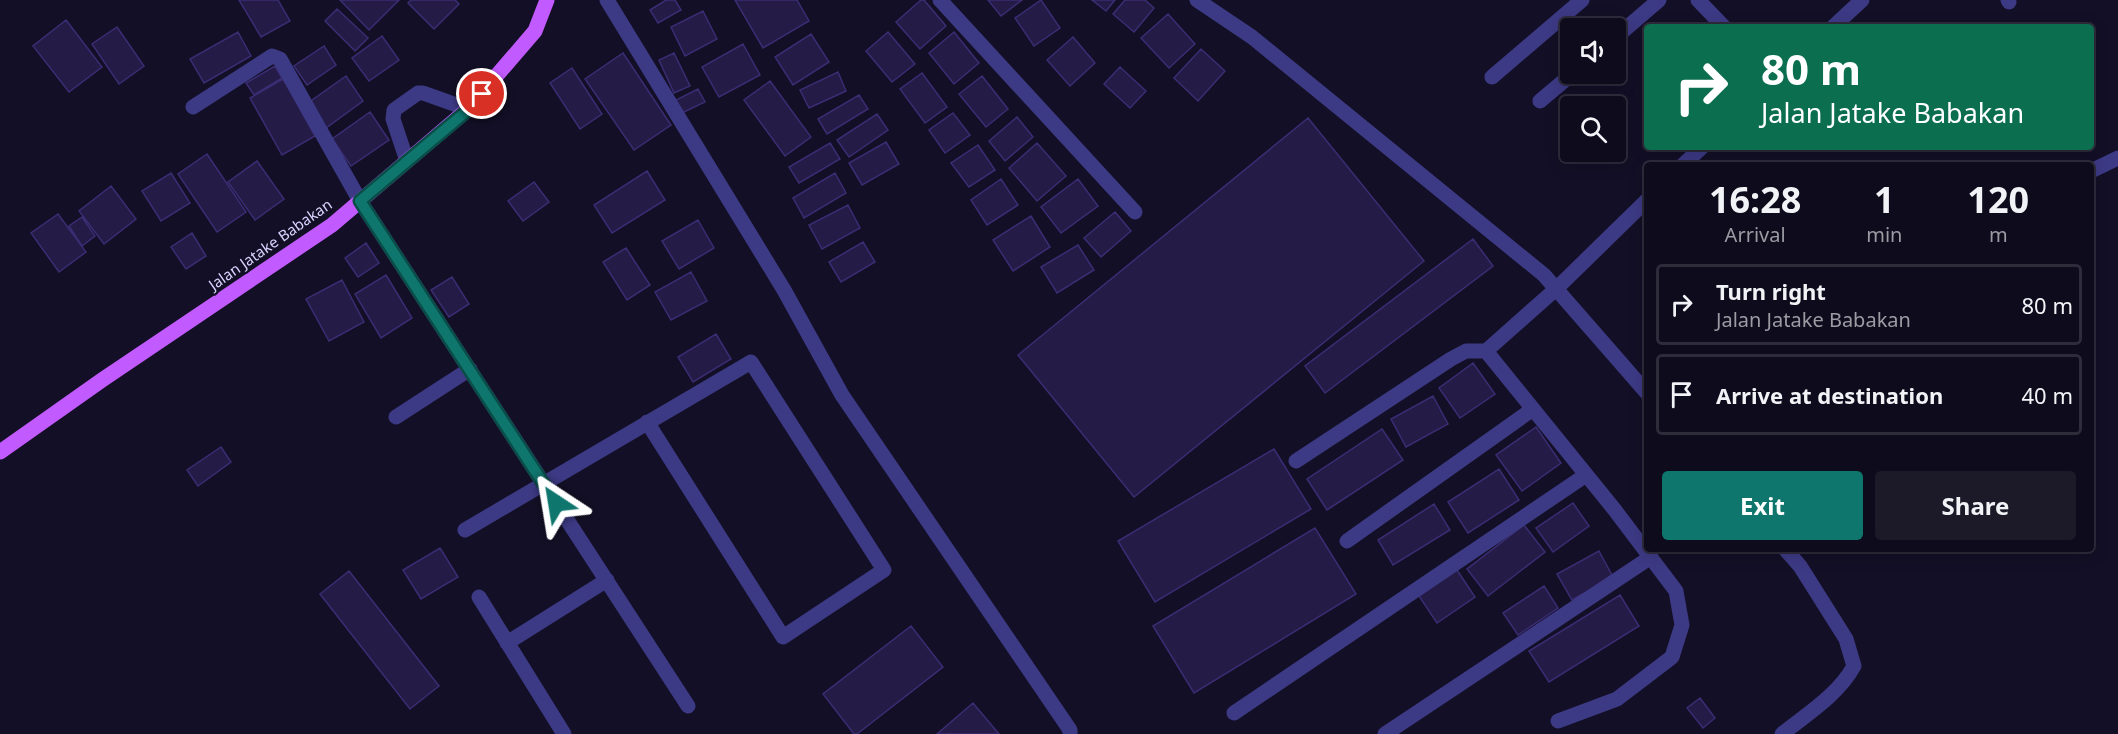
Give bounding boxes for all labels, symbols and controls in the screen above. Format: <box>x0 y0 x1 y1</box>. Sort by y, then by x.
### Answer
map controls <box>1560 18 1626 162</box>
button: sound <box>1560 18 1626 84</box>
text: 80 m <box>1761 40 1861 97</box>
icon: right <box>1662 48 1740 126</box>
pin <box>456 68 507 119</box>
icon: arrive <box>465 77 498 110</box>
text: Jalan Jatake Babakan <box>1761 94 2024 131</box>
button: search <box>1560 96 1626 162</box>
text: 16:28 <box>1709 175 1801 224</box>
text: 1 <box>1874 175 1895 224</box>
text: 120 <box>1967 175 2029 224</box>
street label: Jalan Jatake Babakan <box>203 194 336 295</box>
text: Arrival <box>1725 221 1786 248</box>
text: min <box>1866 221 1902 248</box>
text: m <box>1989 221 2008 248</box>
text: Turn right <box>1716 276 1826 306</box>
icon: right <box>1665 288 1698 321</box>
text: 80 m <box>2022 290 2073 320</box>
text: Jalan Jatake Babakan <box>1716 306 1911 333</box>
icon: arrive <box>1665 378 1698 411</box>
text: Arrive at destination <box>1716 380 1943 410</box>
text: 40 m <box>2022 380 2073 410</box>
position arrow <box>524 471 588 535</box>
button: Exit <box>1662 471 1863 540</box>
button: Share <box>1875 471 2076 540</box>

